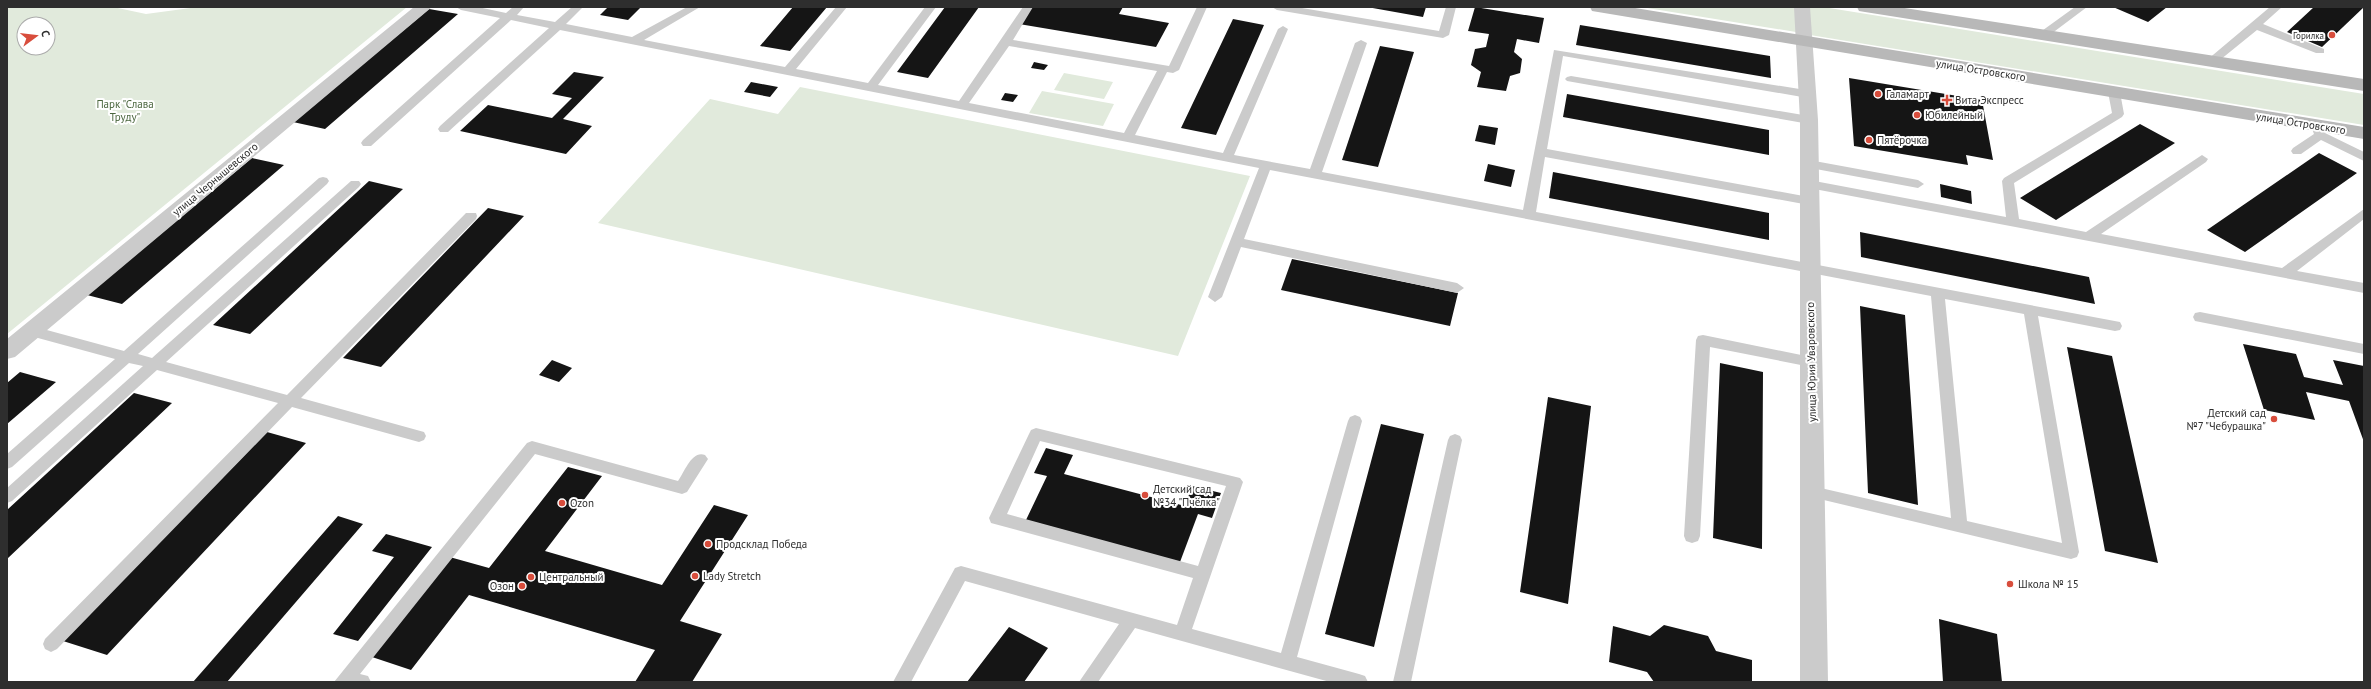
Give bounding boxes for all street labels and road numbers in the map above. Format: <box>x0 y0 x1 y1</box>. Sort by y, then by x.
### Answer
street label: улица Островского <box>1935 56 2027 84</box>
street label: улица Островского <box>2255 109 2347 137</box>
street label: улица Чернышевского <box>169 139 261 219</box>
street label: улица Юрия Уваровского <box>1803 302 1819 422</box>

